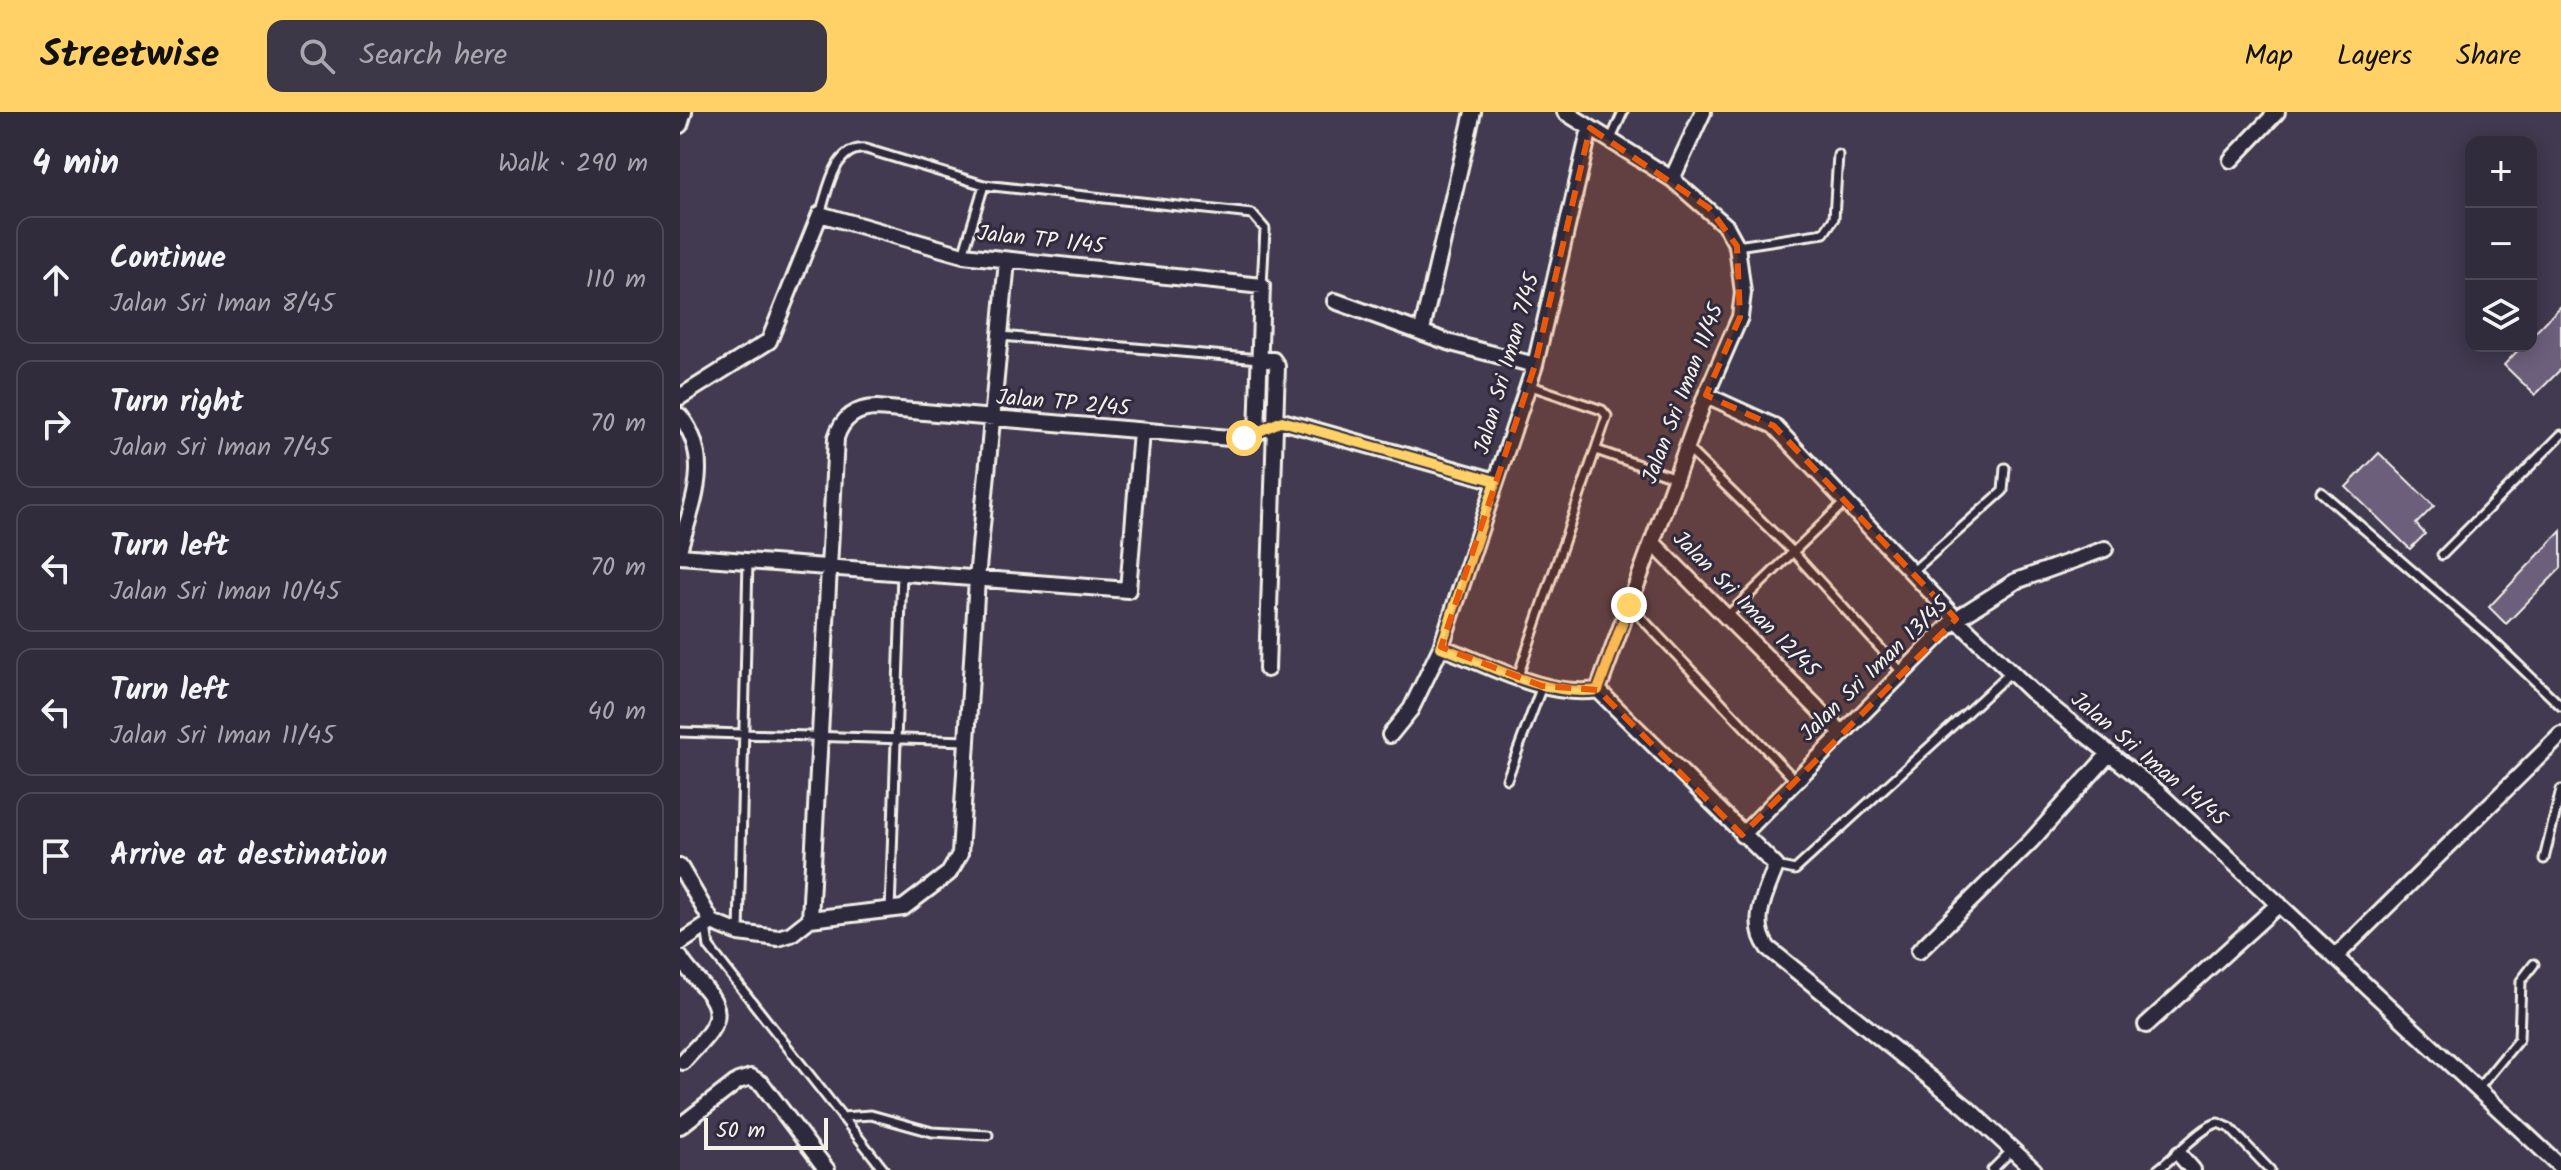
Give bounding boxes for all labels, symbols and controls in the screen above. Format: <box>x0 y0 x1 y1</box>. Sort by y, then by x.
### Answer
search box <box>267 20 827 92</box>
text: Streetwise <box>40 26 219 86</box>
text: Search here <box>359 32 507 80</box>
icon: search <box>295 34 339 78</box>
text: Map <box>2244 34 2293 79</box>
text: Layers <box>2337 34 2412 79</box>
text: Share <box>2456 34 2521 79</box>
map controls <box>2465 136 2537 352</box>
button: + <box>2465 136 2537 208</box>
text: 4 min <box>32 137 119 191</box>
text: Walk · 290 m <box>498 143 648 185</box>
button: − <box>2465 208 2537 280</box>
street label: Jalan TP 1/45 <box>975 217 1108 265</box>
text: Continue <box>110 235 226 283</box>
icon: ahead <box>34 258 78 302</box>
text: 110 m <box>586 259 646 301</box>
street label: Jalan Sri Iman 7/45 <box>1465 268 1551 459</box>
button: layers <box>2465 280 2537 352</box>
text: Jalan Sri Iman 8/45 <box>110 283 335 325</box>
street label: Jalan Sri Iman 11/45 <box>1634 298 1735 489</box>
text: Turn right <box>110 379 243 427</box>
street label: Jalan TP 2/45 <box>995 381 1132 427</box>
icon: right <box>34 402 78 446</box>
text: 70 m <box>590 403 646 445</box>
route start <box>1226 420 1262 456</box>
text: Jalan Sri Iman 7/45 <box>110 427 331 469</box>
text: Turn left <box>110 523 229 571</box>
street label: Jalan Sri Iman 12/45 <box>1663 523 1828 688</box>
icon: left <box>34 546 78 590</box>
text: 70 m <box>590 547 646 589</box>
text: Jalan Sri Iman 10/45 <box>110 571 340 613</box>
route end <box>1611 587 1647 623</box>
street label: Jalan Sri Iman 13/45 <box>1792 588 1959 751</box>
text: Turn left <box>110 667 229 715</box>
street label: Jalan Sri Iman 14/45 <box>2062 684 2235 837</box>
icon: left <box>34 690 78 734</box>
text: 40 m <box>588 691 646 733</box>
text: Jalan Sri Iman 11/45 <box>110 715 335 757</box>
text: Arrive at destination <box>110 832 387 880</box>
icon: arrive <box>34 834 78 878</box>
scale bar <box>704 1114 828 1150</box>
text: 50 m <box>716 1114 765 1149</box>

